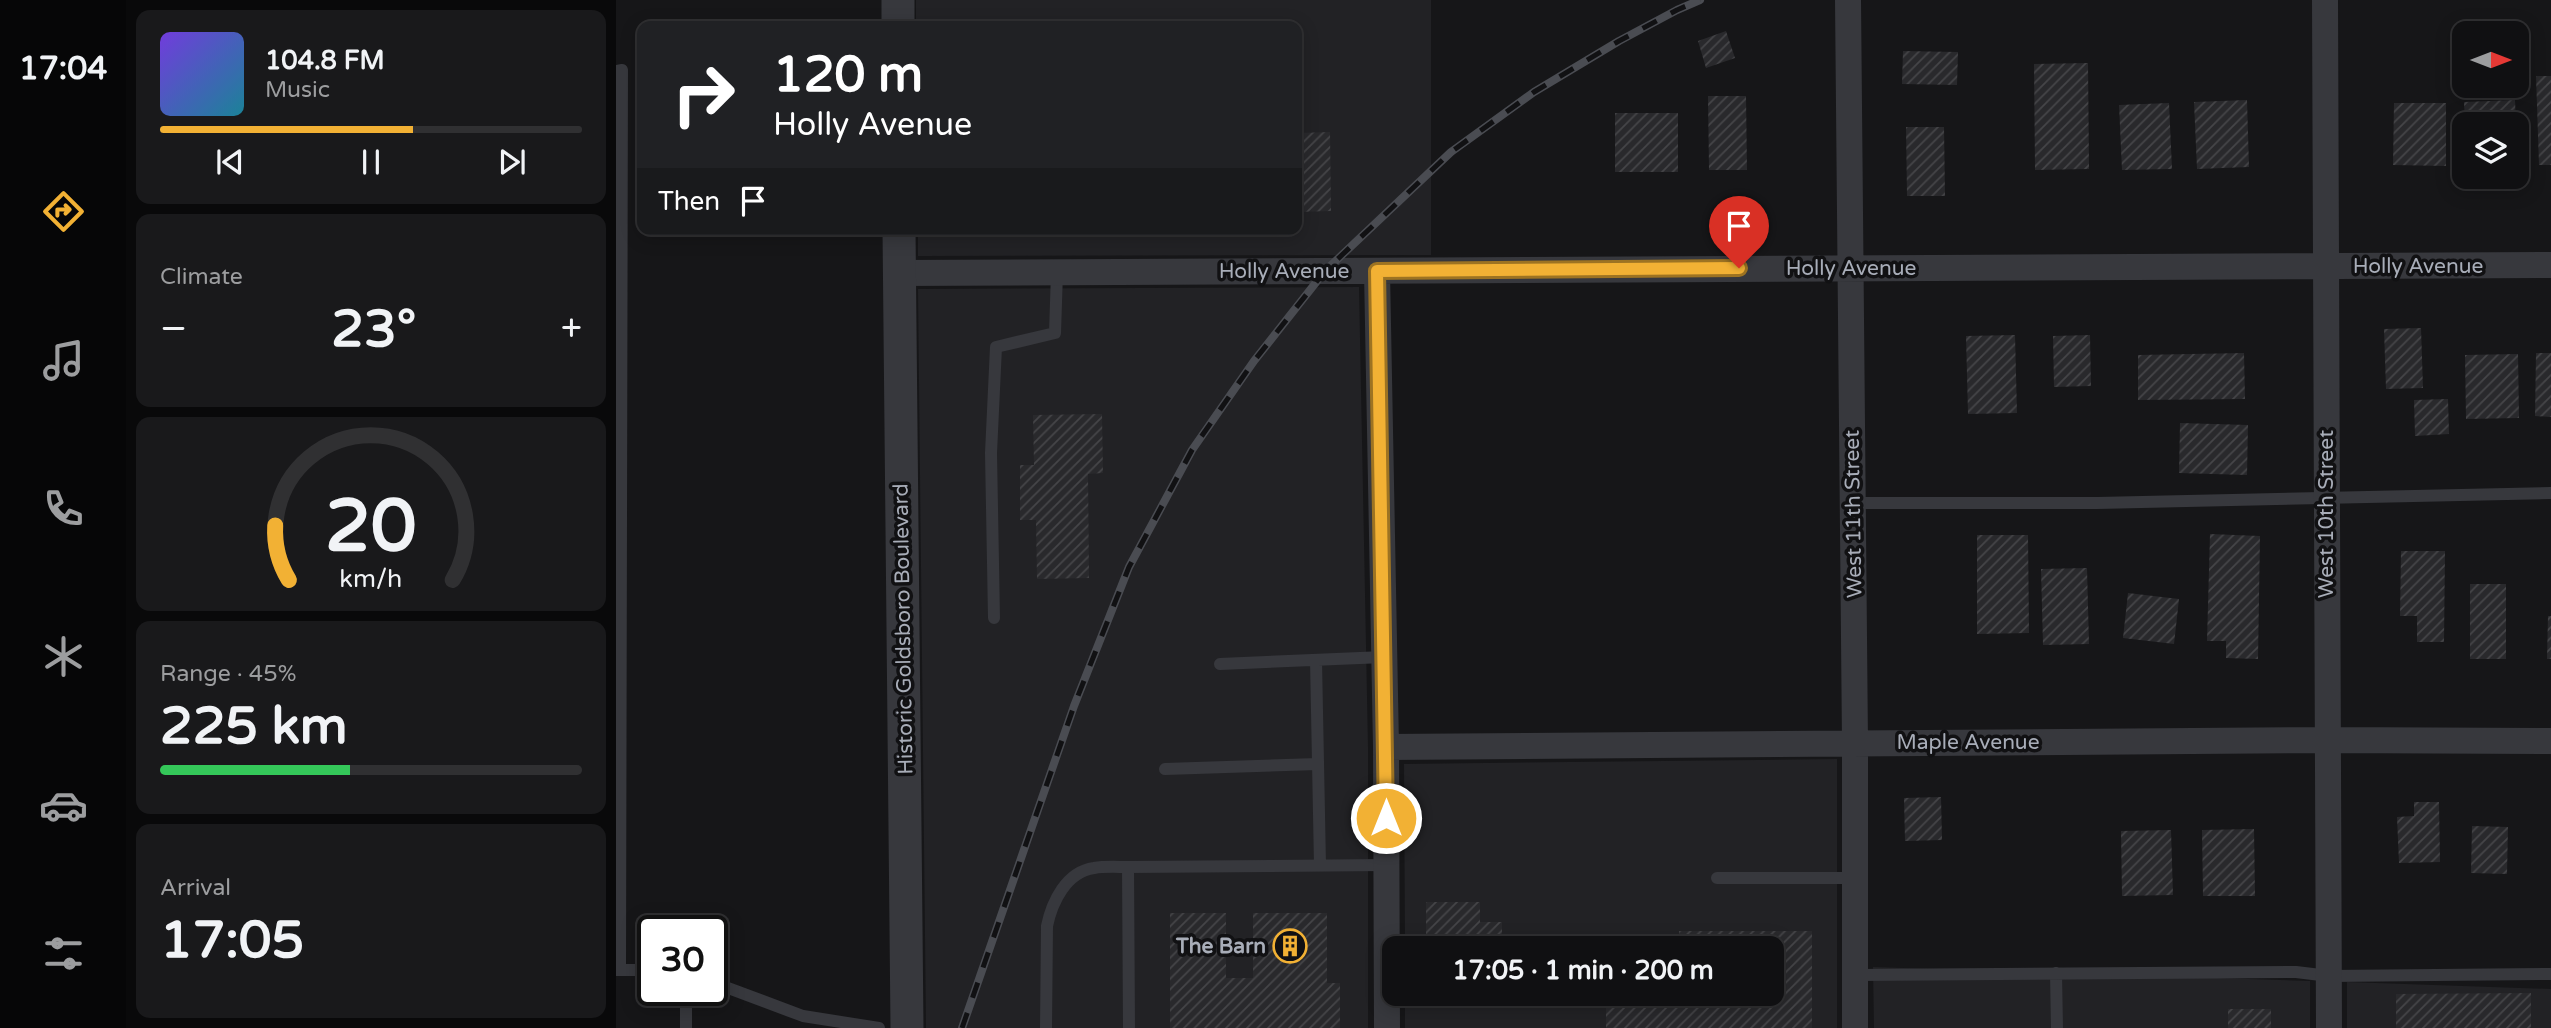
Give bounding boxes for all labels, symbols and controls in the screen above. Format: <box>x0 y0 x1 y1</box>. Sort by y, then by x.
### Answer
north arrow <box>2452 21 2529 98</box>
map controls <box>2452 21 2529 189</box>
text: 104.8 FM <box>265 45 385 76</box>
text: 120 m <box>773 46 923 105</box>
icon: right <box>658 49 749 140</box>
text: 17:04 <box>19 50 107 88</box>
text: Music <box>265 76 330 104</box>
text: Holly Avenue <box>773 106 972 144</box>
button: layers <box>2452 112 2529 189</box>
icon: previous <box>211 143 249 181</box>
icon: pause <box>352 143 390 181</box>
icon: next <box>493 143 531 181</box>
icon: arrive <box>734 182 772 220</box>
text: Then <box>658 186 720 217</box>
icon: directions <box>39 187 88 236</box>
pin <box>1709 196 1769 268</box>
icon: arrive <box>1720 207 1758 245</box>
street label: Holly Avenue <box>2353 254 2483 279</box>
street label: Holly Avenue <box>1786 256 1916 281</box>
street label: Holly Avenue <box>1219 259 1349 284</box>
text: Climate <box>160 263 243 291</box>
text: 23° <box>331 298 416 361</box>
text: − <box>160 306 187 352</box>
text: + <box>561 306 582 352</box>
icon: music <box>39 336 88 385</box>
street label: West 11th Street <box>1840 430 1867 598</box>
street label: West 10th Street <box>2314 430 2339 598</box>
text: 20 <box>325 483 417 571</box>
street label: Historic Goldsboro Boulevard <box>888 483 919 775</box>
icon: phone <box>39 484 88 533</box>
text: km/h <box>340 564 402 594</box>
icon: climate <box>39 632 88 681</box>
text: Range · 45% <box>160 660 296 688</box>
text: 225 km <box>160 695 348 758</box>
street label: Maple Avenue <box>1896 730 2040 755</box>
icon: car <box>39 781 88 830</box>
position arrow <box>1349 781 1423 855</box>
text: Arrival <box>160 874 231 902</box>
text: 17:05 <box>160 909 304 972</box>
speed limit sign: 30 <box>637 915 728 1006</box>
building icon: The Barn <box>1271 927 1309 965</box>
icon: filters <box>39 929 88 978</box>
place label: The Barn <box>1175 934 1266 959</box>
text: 17:05 · 1 min · 200 m <box>1452 955 1714 986</box>

